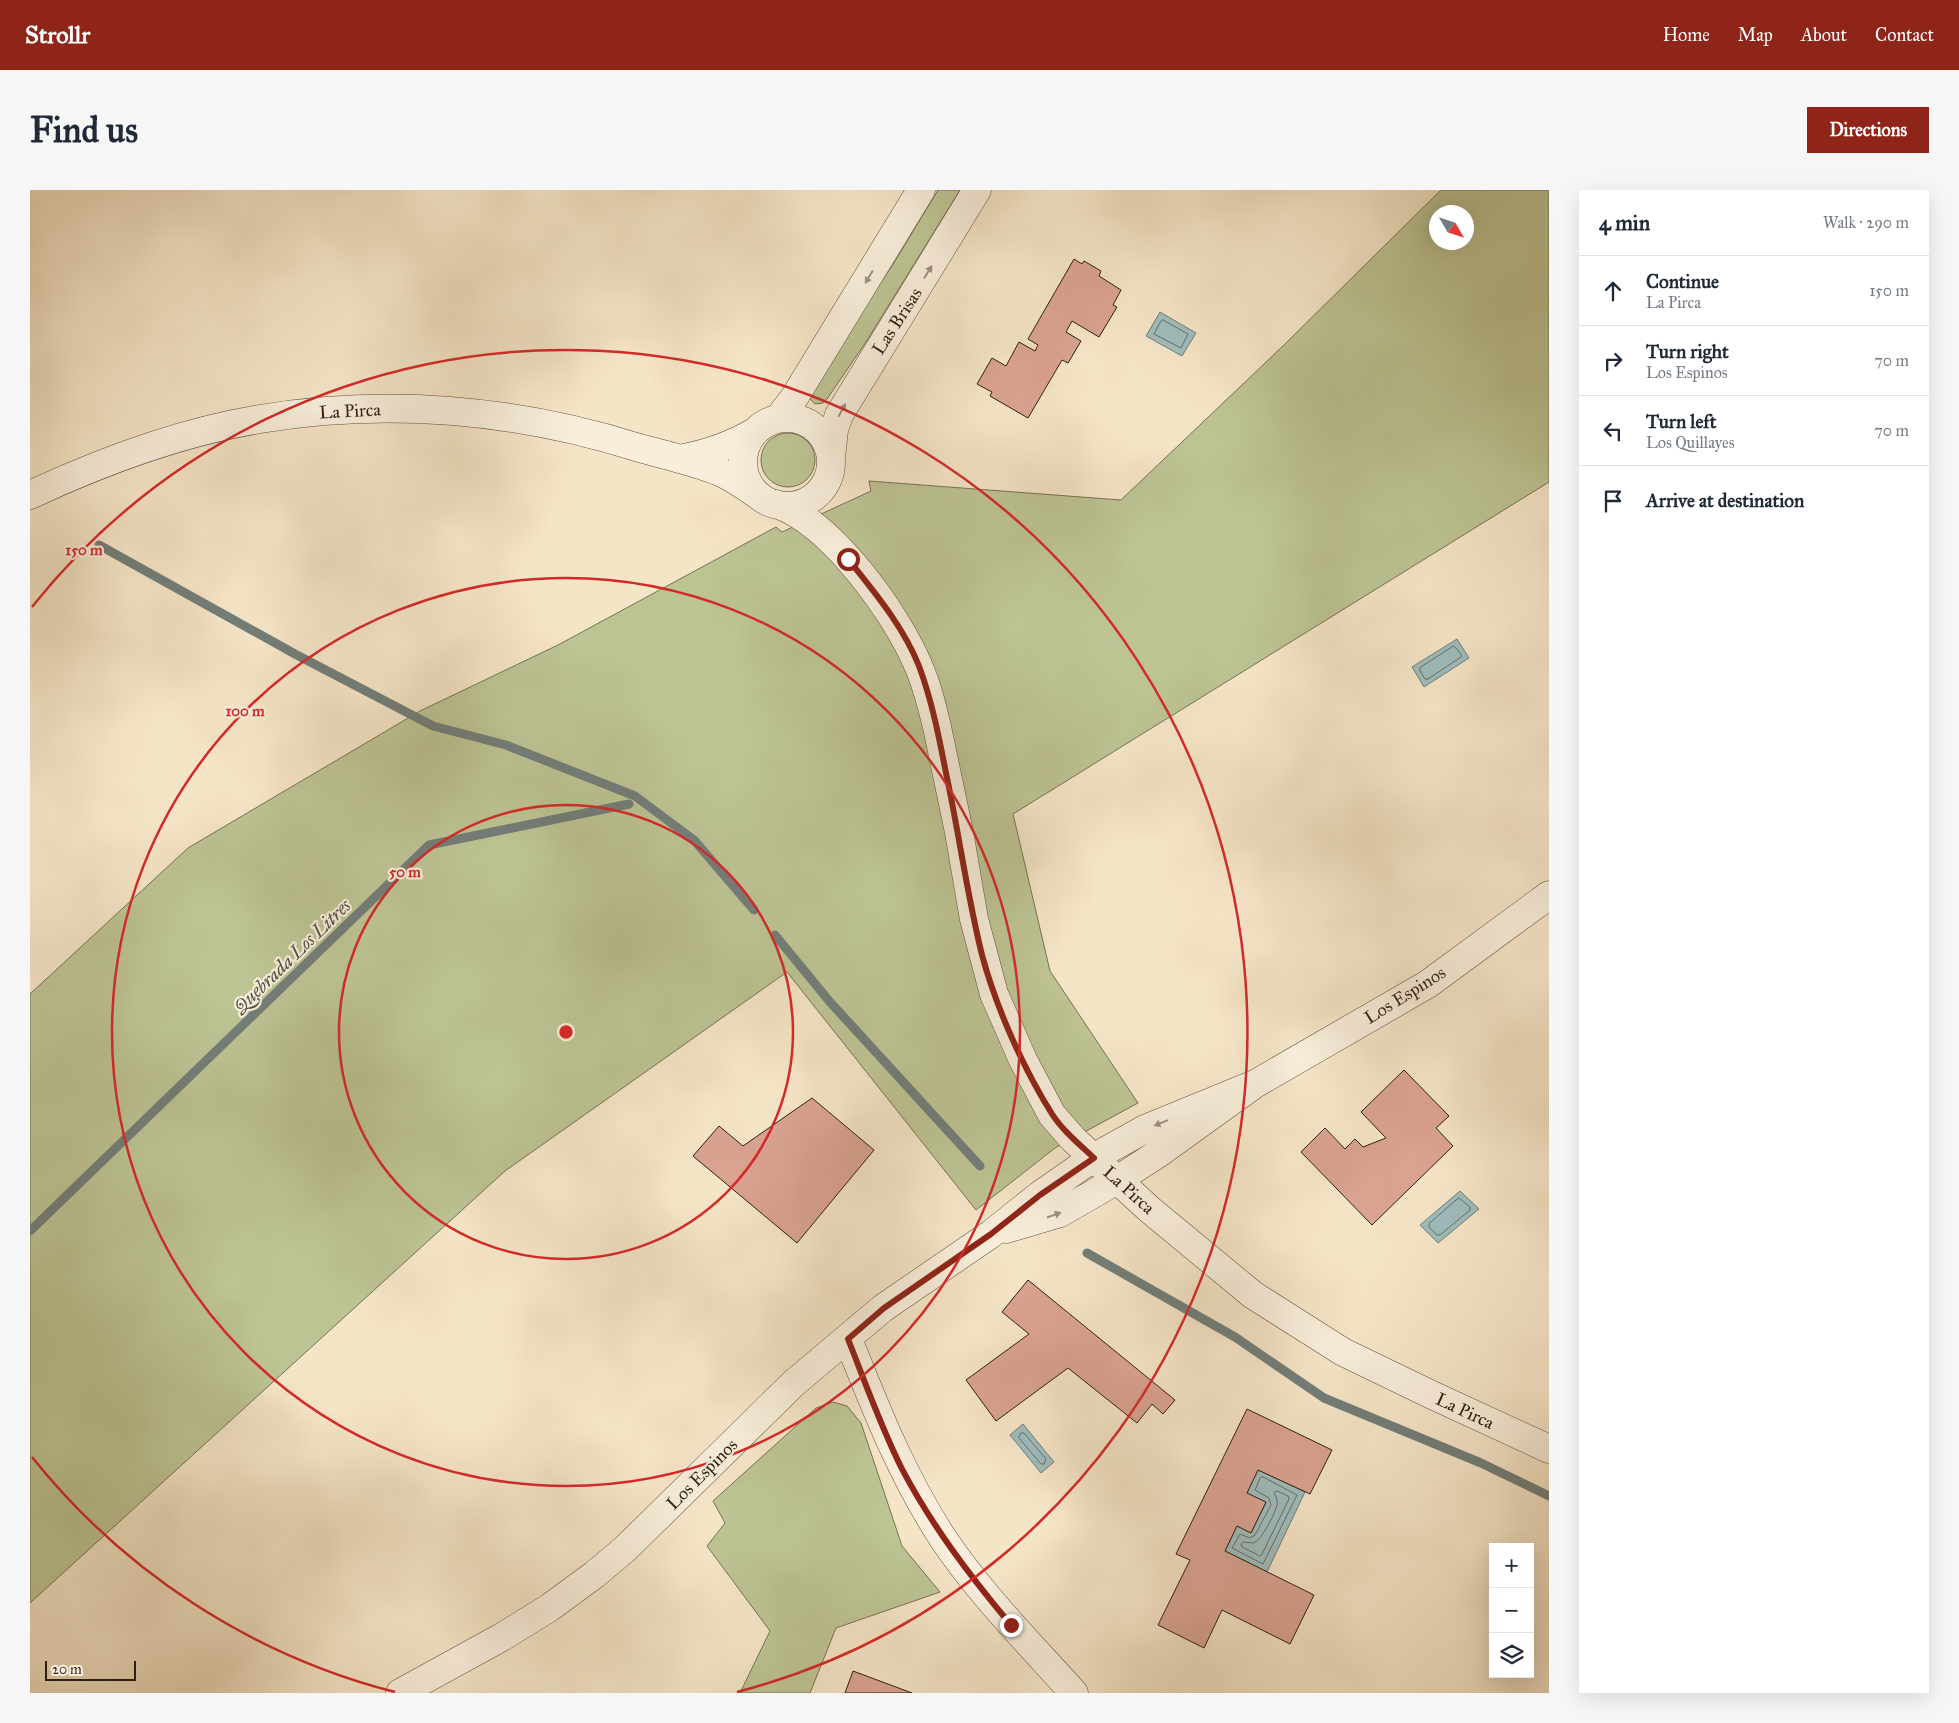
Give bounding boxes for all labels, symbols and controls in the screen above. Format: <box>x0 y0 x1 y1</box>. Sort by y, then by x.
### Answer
text: Strollr <box>25 20 90 50</box>
text: Home <box>1663 24 1710 46</box>
text: Map <box>1738 24 1773 46</box>
text: About <box>1801 24 1847 46</box>
text: Contact <box>1875 24 1934 46</box>
button: Directions <box>1807 107 1929 153</box>
text: Find us <box>30 109 138 152</box>
north arrow <box>1429 205 1474 250</box>
text: 4 min <box>1599 210 1650 236</box>
text: Walk · 290 m <box>1823 213 1909 232</box>
one-way arrow <box>923 266 932 279</box>
one-way arrow <box>864 270 873 283</box>
text: Continue <box>1646 270 1719 293</box>
icon: ahead <box>1599 277 1627 305</box>
text: 150 m <box>1869 281 1909 300</box>
street label: Las Brisas <box>867 283 927 359</box>
text: La Pirca <box>1646 293 1701 312</box>
text: Turn right <box>1646 340 1729 363</box>
icon: right <box>1599 347 1627 375</box>
text: 70 m <box>1874 351 1909 370</box>
text: Los Espinos <box>1646 363 1728 382</box>
street label: La Pirca <box>319 398 382 424</box>
one-way arrow <box>838 403 846 418</box>
text: Turn left <box>1646 410 1716 433</box>
icon: left <box>1599 417 1627 445</box>
text: 70 m <box>1874 421 1909 440</box>
text: Los Quillayes <box>1646 433 1735 452</box>
icon: arrive <box>1599 487 1627 515</box>
text: Arrive at destination <box>1646 489 1804 512</box>
text: 150 m <box>65 541 103 559</box>
route start <box>837 548 860 571</box>
text: 100 m <box>225 702 265 720</box>
text: 50 m <box>389 863 421 881</box>
water label: Quebrada Los Litres <box>228 894 356 1019</box>
street label: Los Espinos <box>1360 961 1450 1029</box>
centre of rings <box>557 1023 575 1041</box>
one-way arrow <box>1153 1119 1168 1127</box>
street label: La Pirca <box>1099 1161 1160 1219</box>
one-way arrow <box>1047 1211 1062 1219</box>
street label: La Pirca <box>1432 1388 1498 1434</box>
street label: Los Espinos <box>662 1434 742 1514</box>
map controls <box>1489 1543 1534 1678</box>
button: + <box>1489 1543 1534 1588</box>
button: − <box>1489 1588 1534 1633</box>
route end <box>1000 1614 1023 1637</box>
button: layers <box>1489 1633 1534 1678</box>
scale bar <box>45 1658 136 1681</box>
text: 20 m <box>52 1661 82 1678</box>

